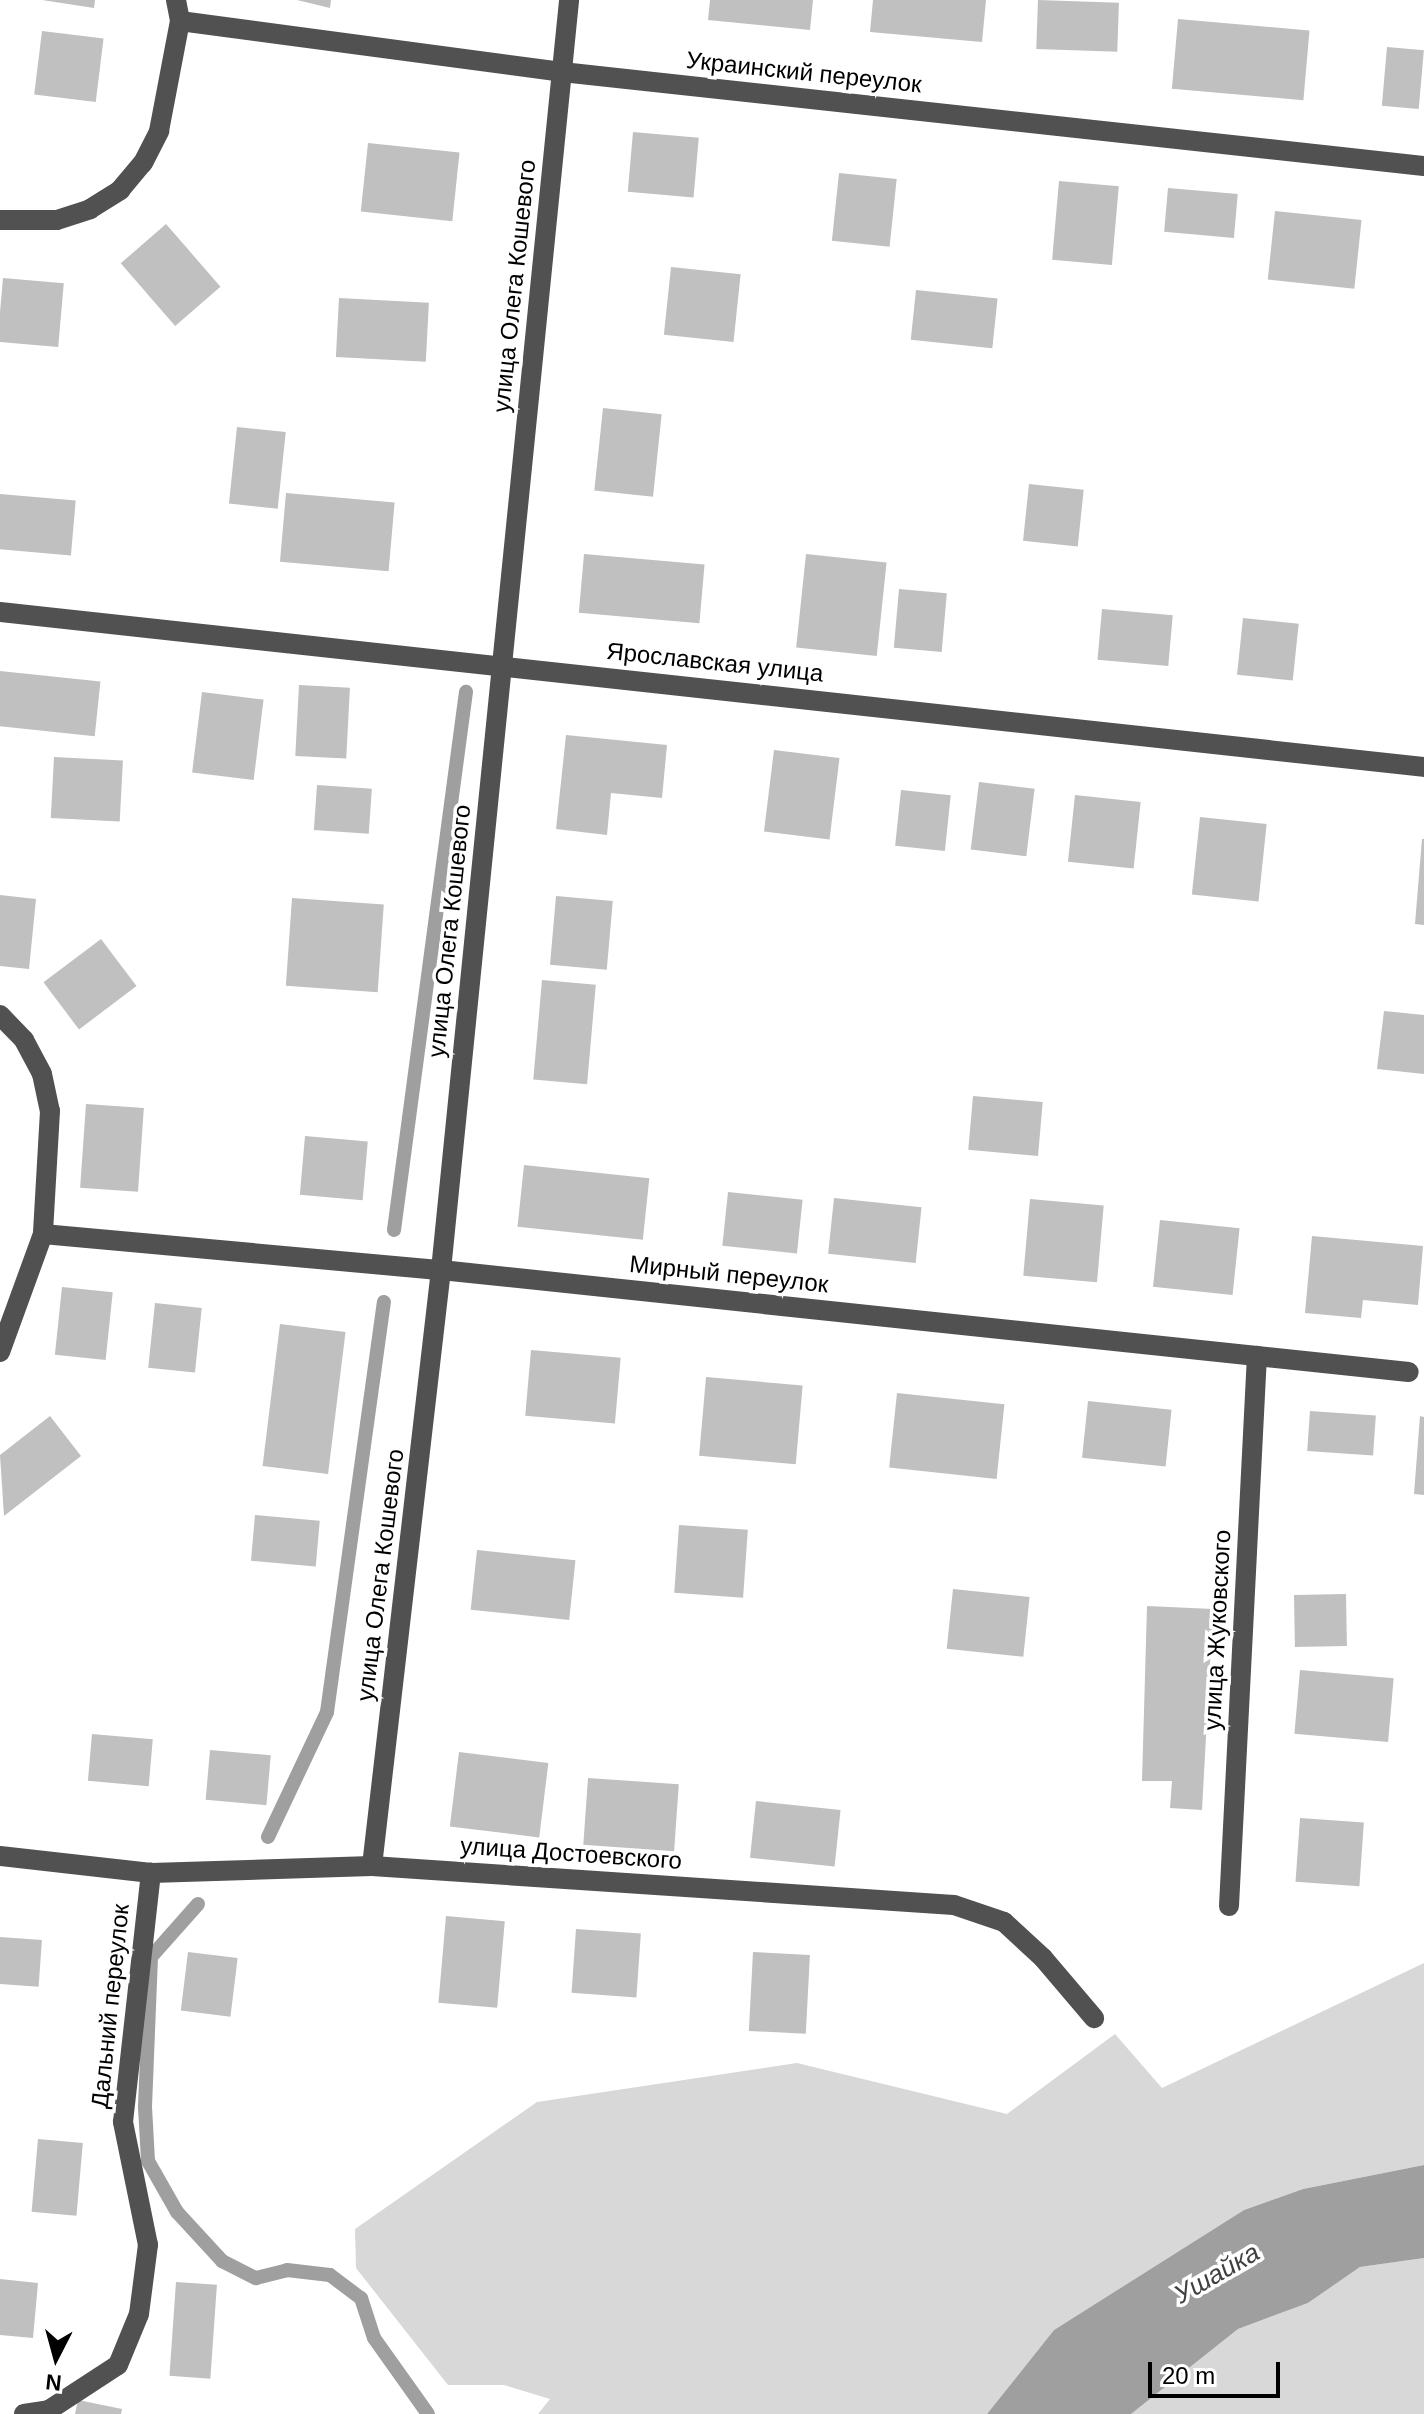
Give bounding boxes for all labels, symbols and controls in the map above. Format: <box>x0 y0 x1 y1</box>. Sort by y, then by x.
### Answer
street label: Украинский переулок <box>685 45 923 99</box>
street label: улица Олега Кошевого <box>486 158 542 414</box>
street label: Ярославская улица <box>605 636 825 688</box>
street label: улица Олега Кошевого <box>421 803 477 1059</box>
street label: Мирный переулок <box>628 1249 830 1299</box>
street label: улица Олега Кошевого <box>350 1447 410 1703</box>
street label: улица Жуковского <box>1197 1529 1237 1731</box>
street label: улица Достоевского <box>459 1831 683 1875</box>
street label: Дальний переулок <box>85 1902 135 2110</box>
water label: Ушайка <box>1169 2237 1265 2311</box>
north arrow <box>16 2318 96 2398</box>
scale bar <box>1152 2346 1284 2396</box>
text: 20 m <box>1162 2362 1215 2389</box>
text: N <box>44 2369 63 2396</box>

